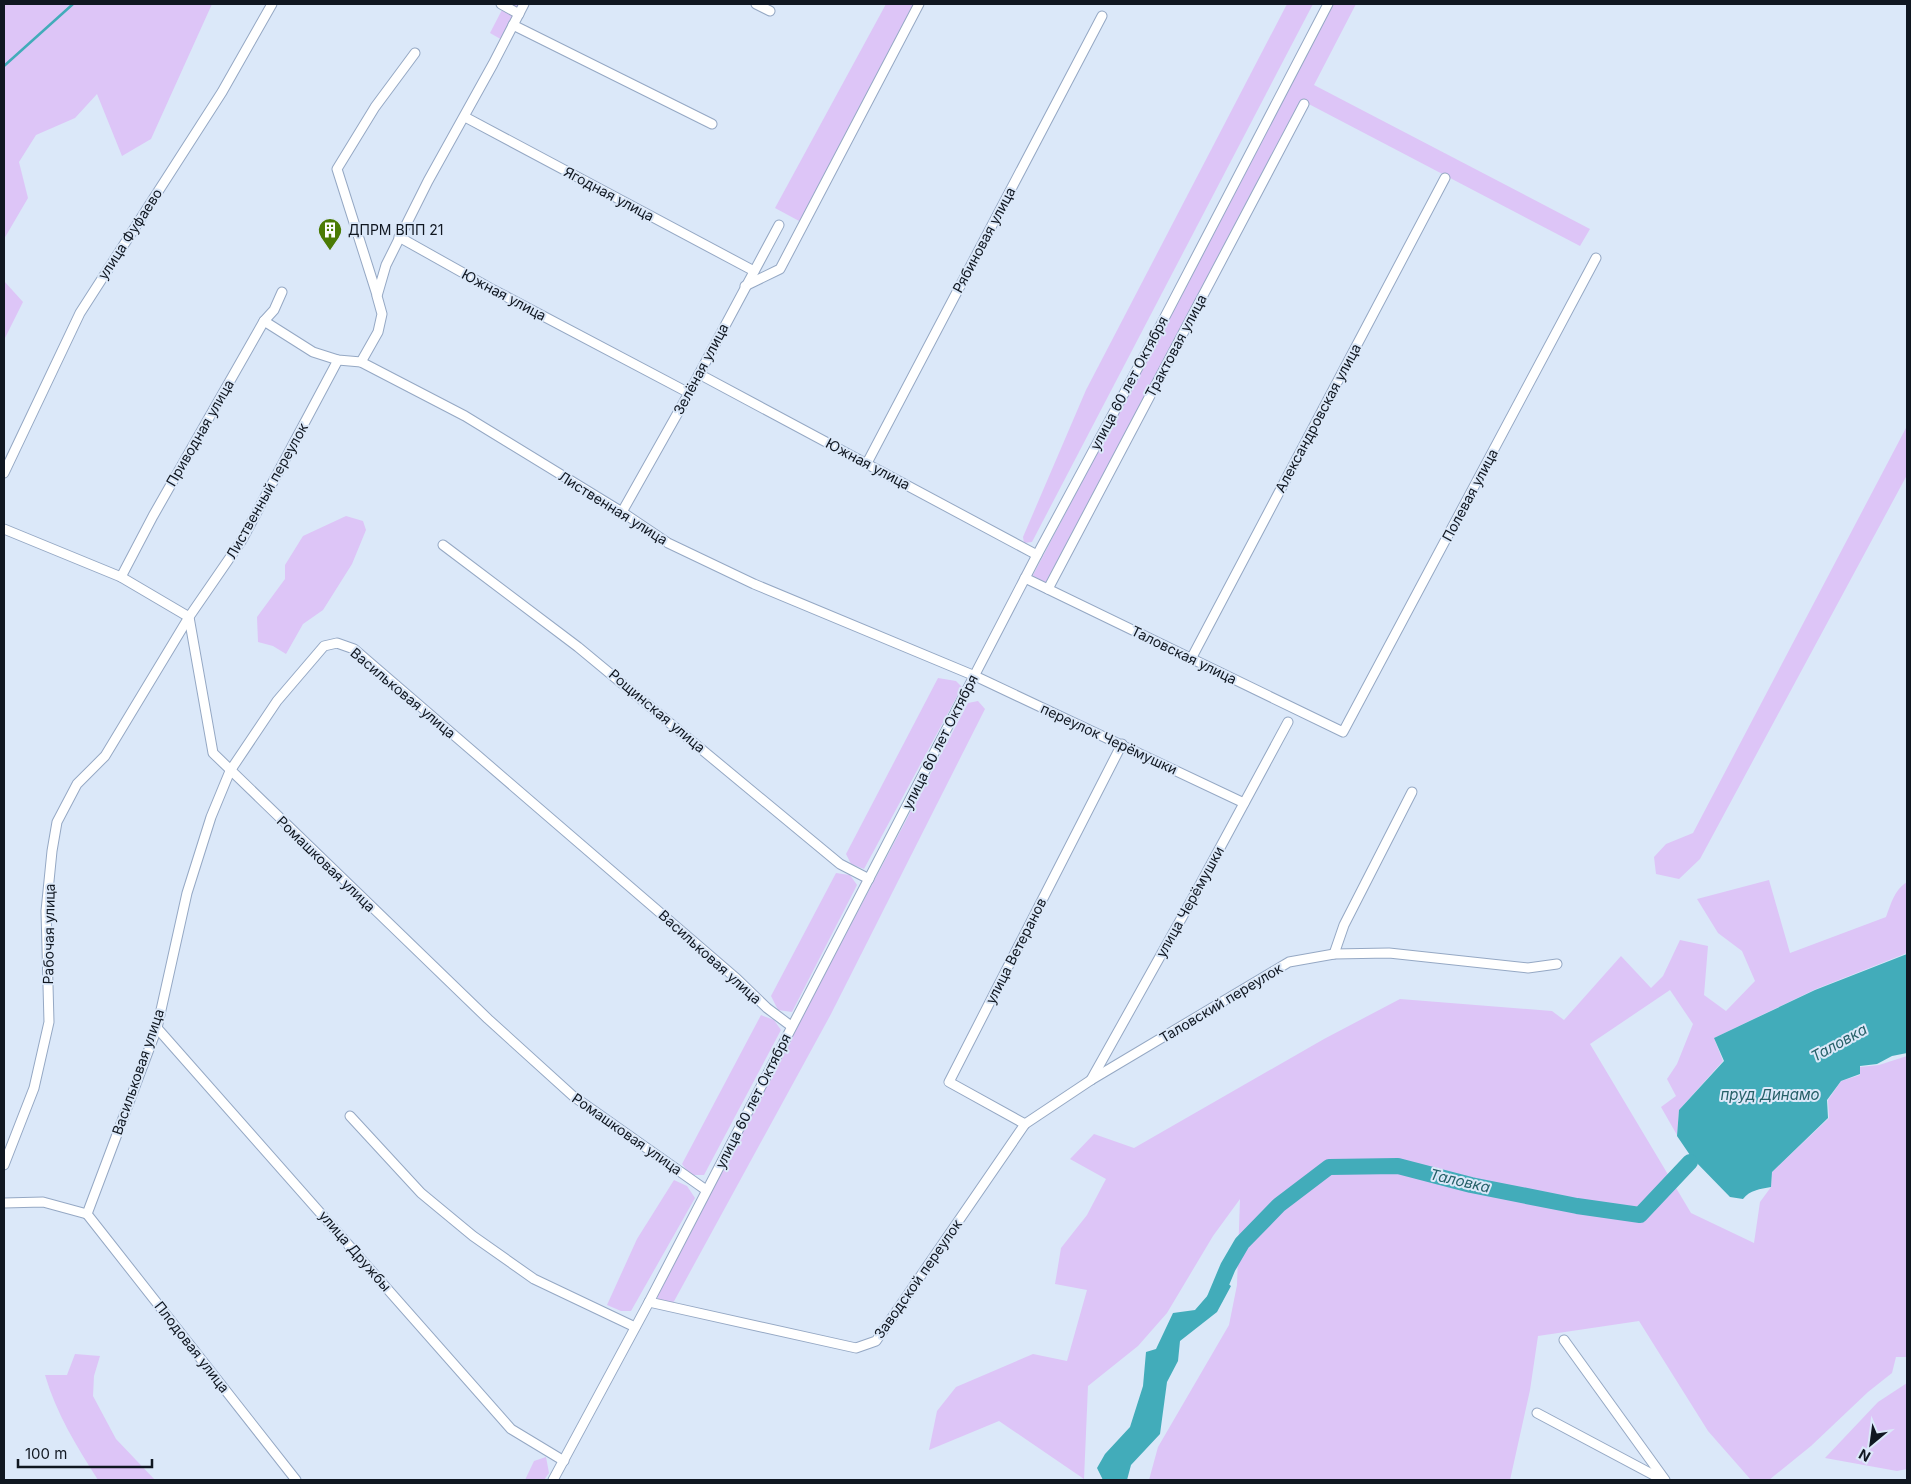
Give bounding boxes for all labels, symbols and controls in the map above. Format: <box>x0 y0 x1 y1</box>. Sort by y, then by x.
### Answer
street label: Ягодная улица <box>561 163 657 224</box>
street label: Рябиновая улица <box>949 184 1019 295</box>
street label: улица Фуфаево <box>94 185 165 282</box>
building icon: ДПРМ ВПП 21 <box>317 217 343 251</box>
place label: ДПРМ ВПП 21 <box>348 221 444 238</box>
street label: Южная улица <box>459 265 549 324</box>
street label: Трактовая улица <box>1141 291 1210 400</box>
street label: улица 60 лет Октября <box>1086 313 1171 453</box>
street label: Зелёная улица <box>669 320 732 417</box>
street label: Александровская улица <box>1271 340 1364 495</box>
street label: Приводная улица <box>162 377 237 489</box>
street label: Лиственный переулок <box>222 419 311 562</box>
street label: Южная улица <box>823 434 913 493</box>
street label: Полевая улица <box>1438 446 1501 544</box>
street label: Лиственная улица <box>556 467 671 548</box>
street label: Таловская улица <box>1129 622 1240 687</box>
street label: Васильковая улица <box>347 644 459 742</box>
street label: Рощинская улица <box>606 665 709 756</box>
street label: улица 60 лет Октября <box>898 672 981 812</box>
street label: переулок Черёмушки <box>1038 699 1180 778</box>
street label: Ромашковая улица <box>274 812 379 915</box>
street label: улица Черёмушки <box>1152 843 1227 960</box>
street label: Рабочая улица <box>39 883 58 985</box>
street label: улица Ветеранов <box>982 895 1050 1007</box>
street label: Васильковая улица <box>656 906 765 1007</box>
street label: Таловский переулок <box>1156 959 1286 1046</box>
street label: Васильковая улица <box>108 1007 167 1137</box>
water label: Таловка <box>1807 1019 1870 1066</box>
street label: улица 60 лет Октября <box>711 1031 794 1171</box>
water label: пруд Динамо <box>1721 1085 1819 1104</box>
street label: Ромашковая улица <box>569 1089 686 1178</box>
water label: Таловка <box>1428 1164 1492 1197</box>
street label: улица Дружбы <box>316 1207 395 1294</box>
street label: Заводской переулок <box>870 1216 965 1342</box>
street label: Плодовая улица <box>151 1298 233 1396</box>
north arrow <box>1846 1419 1896 1469</box>
scale bar <box>18 1436 151 1468</box>
text: 100 m <box>25 1444 67 1463</box>
text: N <box>1856 1446 1873 1466</box>

